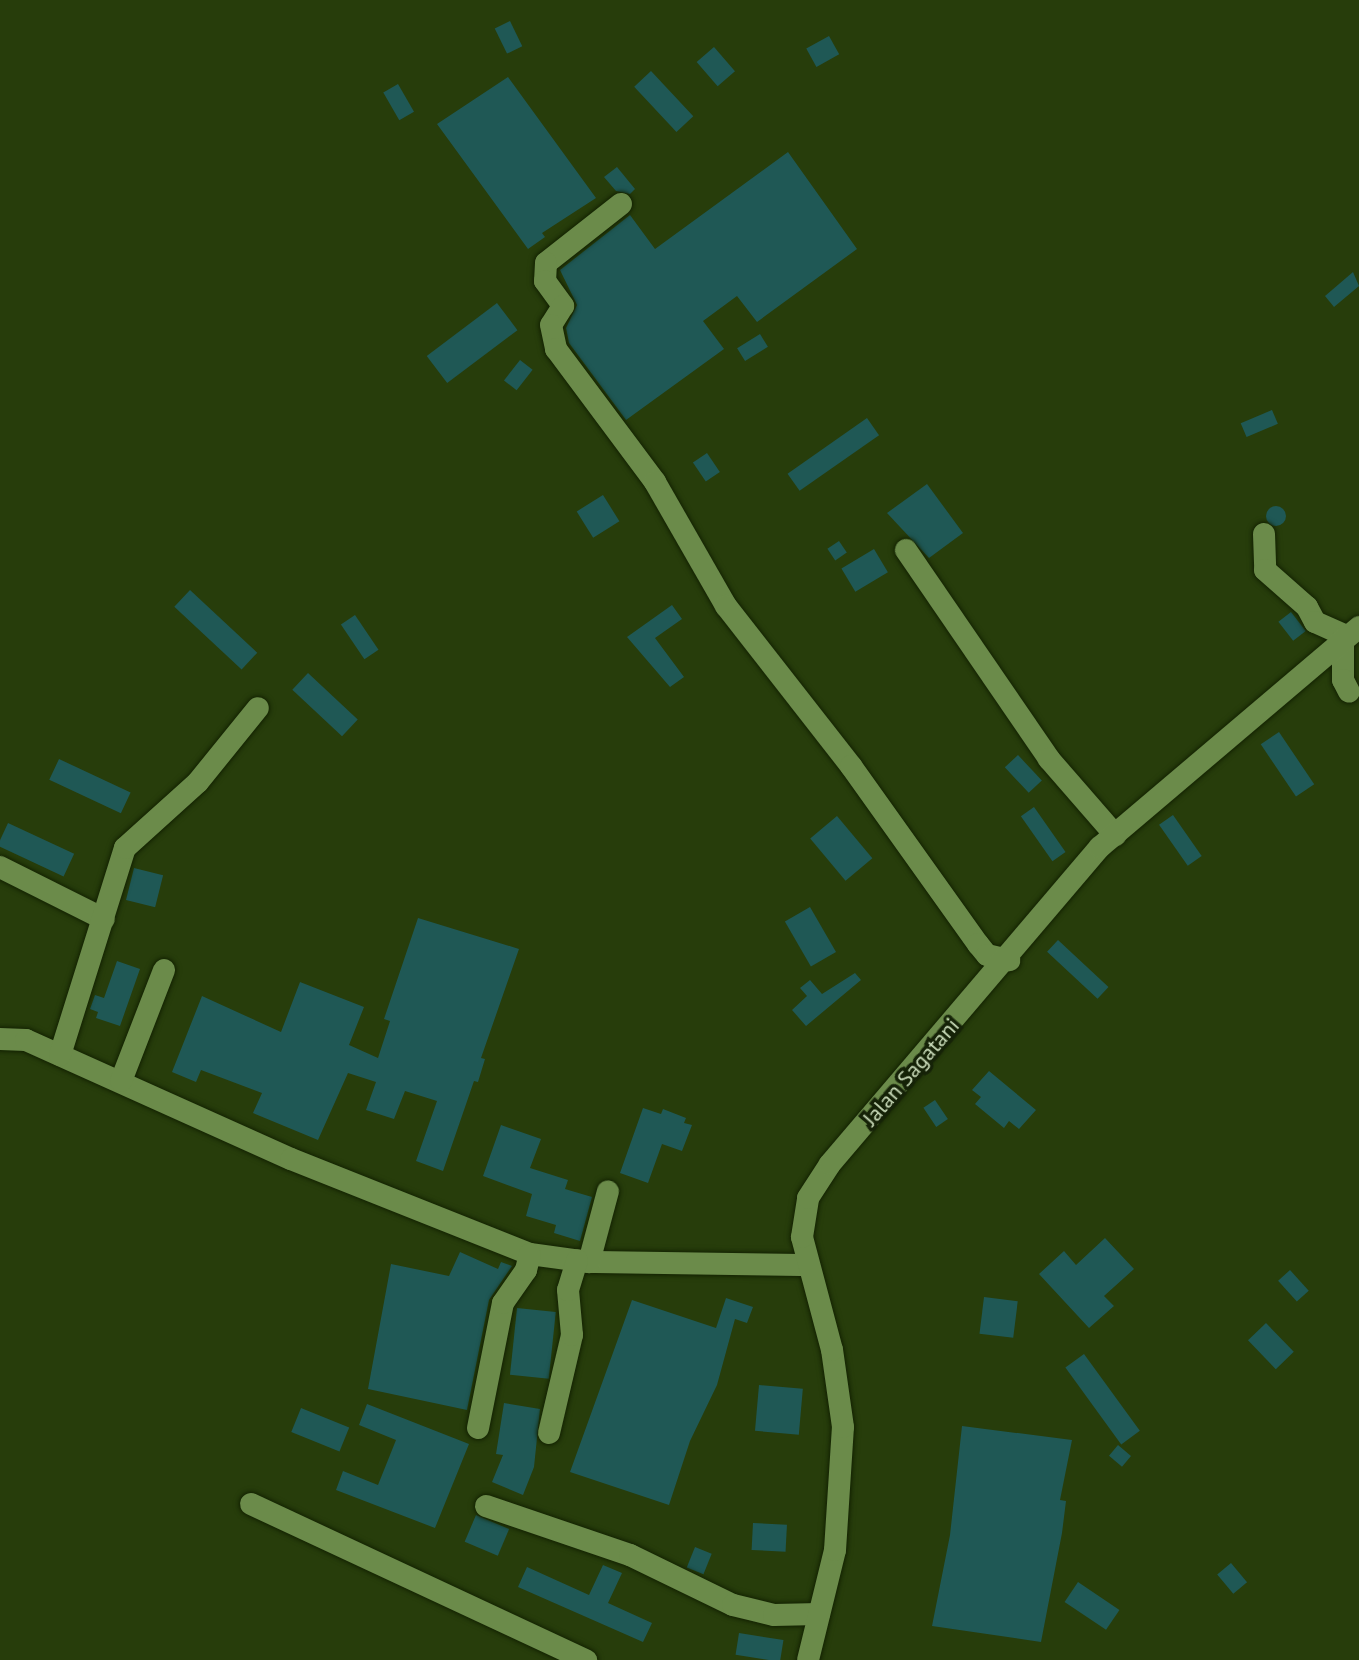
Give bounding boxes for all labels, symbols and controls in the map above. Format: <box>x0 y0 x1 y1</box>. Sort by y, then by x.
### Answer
street label: Jalan Sagatani <box>857 1013 965 1131</box>

